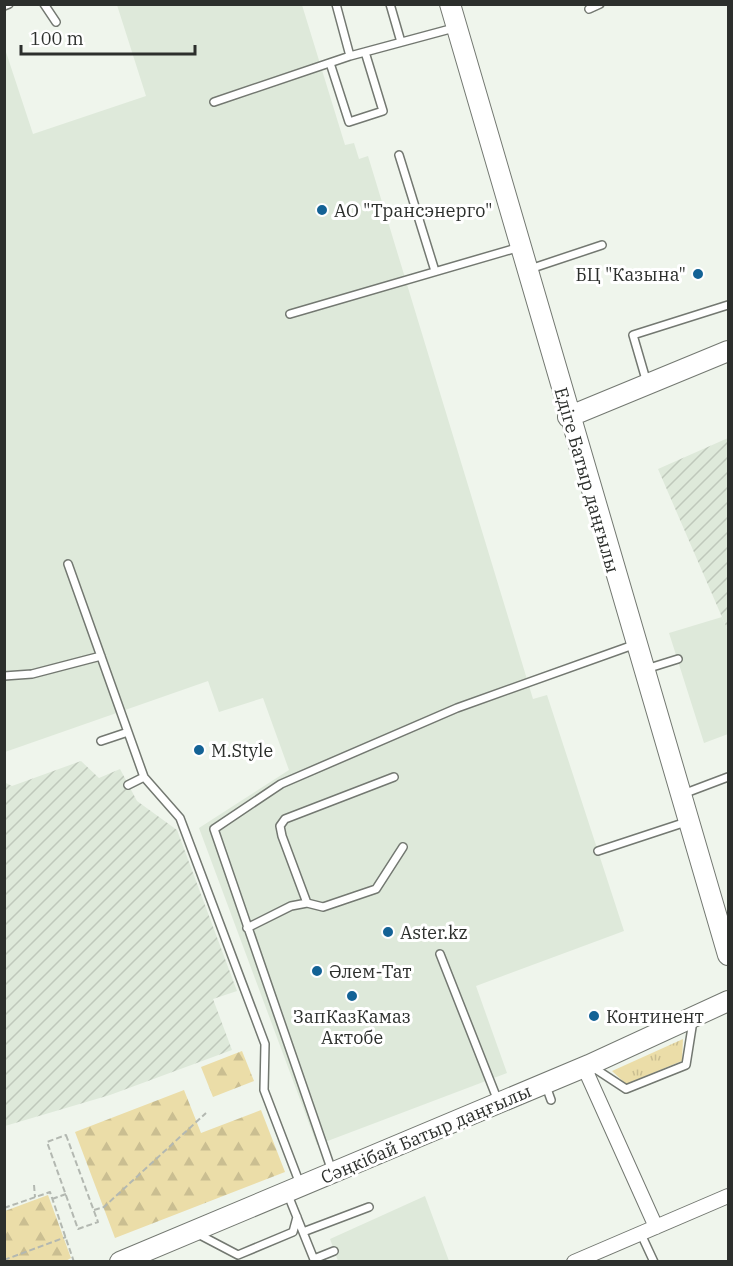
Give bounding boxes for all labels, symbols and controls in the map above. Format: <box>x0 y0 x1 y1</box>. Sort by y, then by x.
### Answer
scale bar <box>21 18 195 56</box>
text: 100 m <box>30 27 84 50</box>
place label: АО "Трансэнерго" <box>334 199 493 222</box>
marker: АО "Трансэнерго" <box>315 203 329 217</box>
place label: БЦ "Казына" <box>576 263 686 286</box>
marker: БЦ "Казына" <box>691 267 705 281</box>
street label: Едіге Батыр даңғылы <box>549 384 625 576</box>
place label: M.Style <box>211 739 273 762</box>
marker: M.Style <box>192 743 206 757</box>
place label: Aster.kz <box>400 921 468 944</box>
marker: Aster.kz <box>381 925 395 939</box>
place label: Әлем-Тат <box>329 960 412 983</box>
marker: Әлем-Тат <box>310 964 324 978</box>
marker: ЗапКазКамаз Актобе <box>345 989 359 1003</box>
place label: ЗапКазКамаз Актобе <box>293 1005 411 1049</box>
place label: Континент <box>606 1005 704 1028</box>
marker: Континент <box>587 1009 601 1023</box>
street label: Сәңкібай Батыр даңғылы <box>317 1079 535 1189</box>

